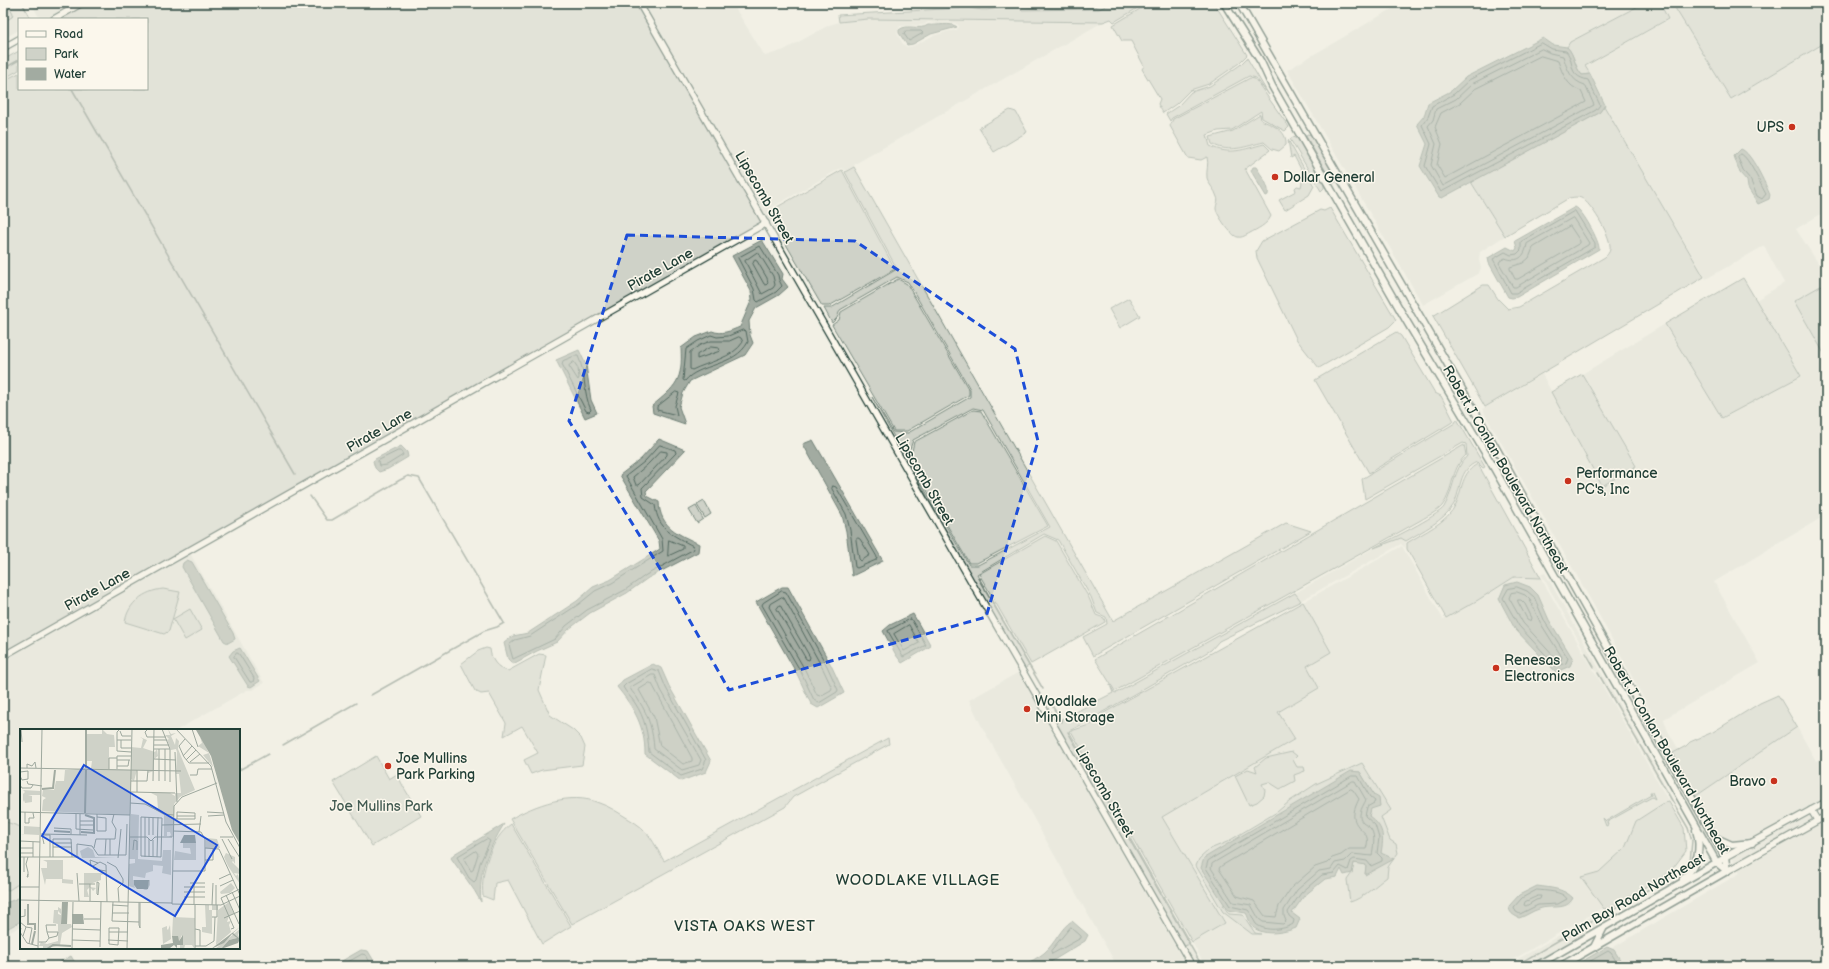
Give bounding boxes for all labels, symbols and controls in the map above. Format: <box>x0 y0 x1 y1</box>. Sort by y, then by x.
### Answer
legend <box>18 18 148 90</box>
text: Road <box>54 27 83 42</box>
text: Park <box>54 47 78 62</box>
text: Water <box>54 67 86 82</box>
place label: UPS <box>1756 119 1784 136</box>
marker: UPS <box>1787 122 1797 132</box>
street label: Lipscomb Street <box>731 148 798 247</box>
place label: Dollar General <box>1283 169 1375 186</box>
marker: Dollar General <box>1270 172 1280 182</box>
street label: Pirate Lane <box>624 244 696 294</box>
street label: Robert J Conlan Boulevard Northeast <box>1439 362 1573 577</box>
street label: Pirate Lane <box>344 405 415 456</box>
street label: Lipscomb Street <box>891 430 958 529</box>
place label: Performance PC's, Inc <box>1576 465 1658 498</box>
marker: Performance PC's, Inc <box>1563 476 1573 486</box>
street label: Pirate Lane <box>61 564 133 614</box>
street label: Robert J Conlan Boulevard Northeast <box>1600 643 1734 858</box>
place label: Renesas Electronics <box>1504 652 1575 685</box>
marker: Renesas Electronics <box>1491 663 1501 673</box>
place label: Woodlake Mini Storage <box>1035 693 1114 726</box>
marker: Woodlake Mini Storage <box>1022 704 1032 714</box>
inset map <box>20 729 240 949</box>
street label: Lipscomb Street <box>1071 742 1138 841</box>
place label: Joe Mullins Park Parking <box>396 750 475 783</box>
marker: Joe Mullins Park Parking <box>383 761 393 771</box>
place label: Bravo <box>1729 773 1766 790</box>
marker: Bravo <box>1769 776 1779 786</box>
park label: Joe Mullins Park <box>329 798 433 815</box>
street label: Palm Bay Road Northeast <box>1559 849 1708 945</box>
district label: WOODLAKE VILLAGE <box>836 871 1000 890</box>
district label: VISTA OAKS WEST <box>674 917 816 936</box>

